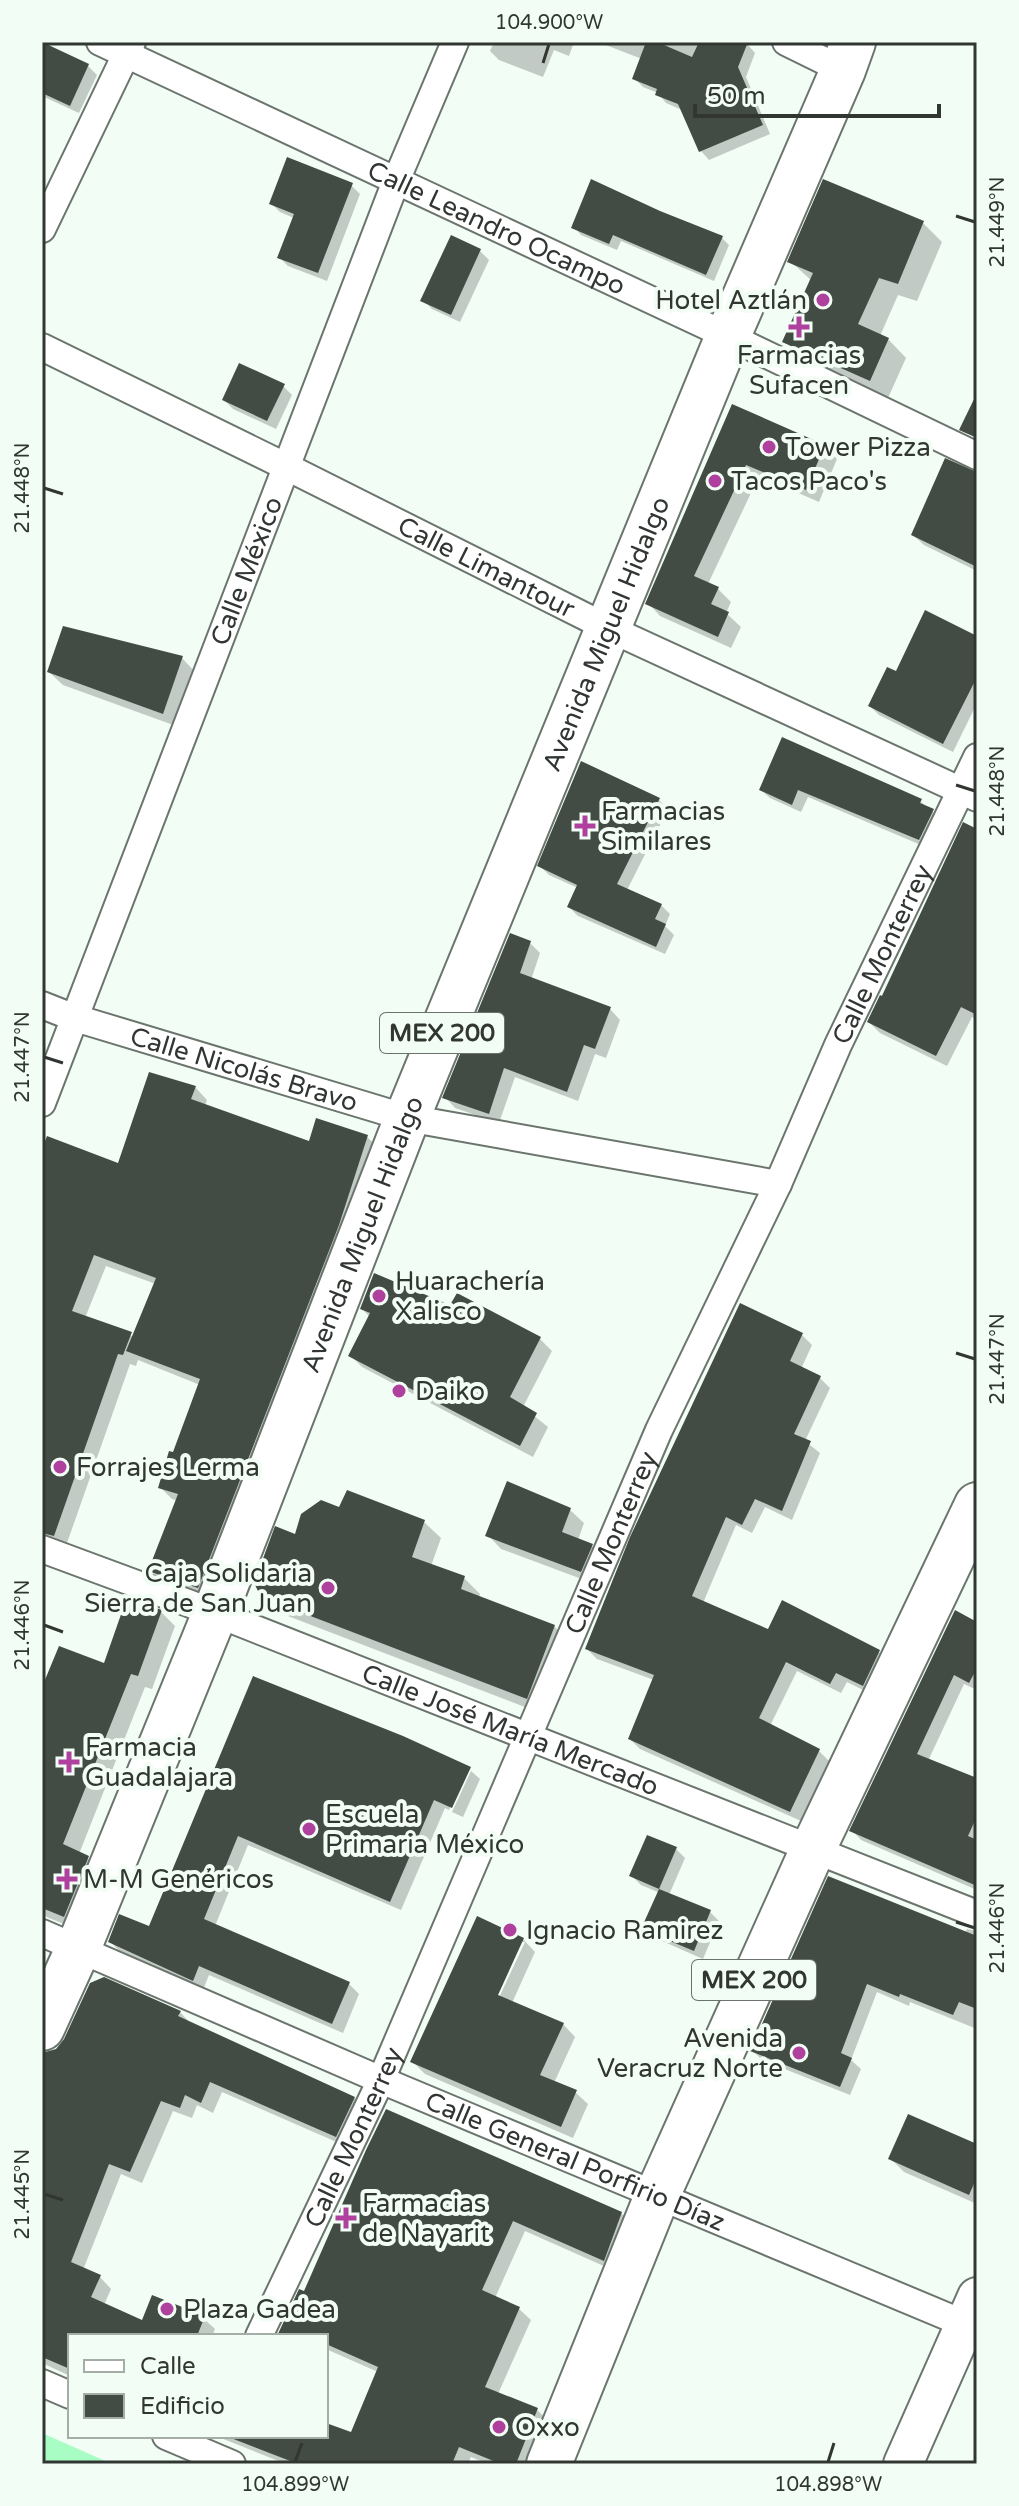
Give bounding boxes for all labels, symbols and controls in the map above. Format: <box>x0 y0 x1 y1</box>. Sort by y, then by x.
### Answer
text: 104.900°W <box>495 11 603 35</box>
scale bar <box>695 68 939 118</box>
text: 50 m <box>707 82 765 111</box>
street label: Calle Leandro Ocampo <box>363 154 631 301</box>
text: 21.449°N <box>986 176 1010 268</box>
place label: Hotel Aztlán <box>655 285 807 316</box>
marker: Hotel Aztlán <box>814 291 832 309</box>
marker: Farmacias Sufacen <box>790 318 808 336</box>
place label: Farmacias Sufacen <box>737 340 861 401</box>
place label: Tower Pizza <box>785 432 931 463</box>
marker: Tower Pizza <box>760 438 778 456</box>
text: 21.448°N <box>11 442 35 534</box>
place label: Tacos Paco's <box>731 466 887 497</box>
marker: Tacos Paco's <box>706 472 724 490</box>
street label: Calle México <box>204 492 289 650</box>
street label: Avenida Miguel Hidalgo <box>536 492 676 776</box>
street label: Calle Limantour <box>393 510 580 624</box>
text: 21.448°N <box>986 745 1010 837</box>
place label: Farmacias Similares <box>601 796 725 857</box>
marker: Farmacias Similares <box>576 817 594 835</box>
street label: Calle Monterrey <box>825 859 938 1049</box>
text: 21.447°N <box>11 1011 35 1103</box>
road number: MEX 200 <box>380 1013 504 1053</box>
street label: Calle Nicolás Bravo <box>127 1020 361 1118</box>
street label: Avenida Miguel Hidalgo <box>294 1091 430 1377</box>
place label: Huarachería Xalisco <box>395 1266 545 1327</box>
marker: Huarachería Xalisco <box>370 1287 388 1305</box>
text: 21.447°N <box>986 1313 1010 1405</box>
place label: Daiko <box>415 1376 485 1407</box>
marker: Daiko <box>390 1382 408 1400</box>
street label: Calle Monterrey <box>558 1447 664 1639</box>
place label: Forrajes Lerma <box>76 1452 260 1483</box>
marker: Forrajes Lerma <box>51 1458 69 1476</box>
place label: Caja Solidaria Sierra de San Juan <box>84 1558 312 1619</box>
text: 21.446°N <box>11 1579 35 1671</box>
marker: Caja Solidaria Sierra de San Juan <box>319 1579 337 1597</box>
street label: Calle José María Mercado <box>357 1657 663 1802</box>
place label: Farmacia Guadalajara <box>85 1732 233 1793</box>
marker: Farmacia Guadalajara <box>60 1753 78 1771</box>
place label: Escuela Primaria México <box>325 1799 524 1860</box>
marker: Escuela Primaria México <box>300 1820 318 1838</box>
place label: M-M Genéricos <box>83 1864 274 1895</box>
marker: M-M Genéricos <box>58 1870 76 1888</box>
text: 21.446°N <box>986 1882 1010 1974</box>
place label: Ignacio Ramirez <box>526 1915 724 1946</box>
marker: Ignacio Ramirez <box>501 1921 519 1939</box>
road number: MEX 200 <box>692 1960 816 2000</box>
place label: Avenida Veracruz Norte <box>597 2023 783 2084</box>
street label: Calle Monterrey <box>298 2042 409 2232</box>
marker: Avenida Veracruz Norte <box>790 2044 808 2062</box>
street label: Calle General Porfirio Díaz <box>421 2085 730 2237</box>
text: 21.445°N <box>11 2149 35 2239</box>
place label: Farmacias de Nayarit <box>362 2188 490 2249</box>
marker: Farmacias de Nayarit <box>337 2209 355 2227</box>
place label: Plaza Gadea <box>183 2294 336 2325</box>
marker: Plaza Gadea <box>158 2300 176 2318</box>
legend <box>68 2334 328 2438</box>
text: Calle <box>140 2352 196 2381</box>
text: Edificio <box>140 2392 225 2421</box>
place label: Oxxo <box>515 2412 580 2443</box>
marker: Oxxo <box>490 2418 508 2436</box>
text: 104.899°W <box>241 2473 349 2497</box>
text: 104.898°W <box>774 2473 882 2497</box>

